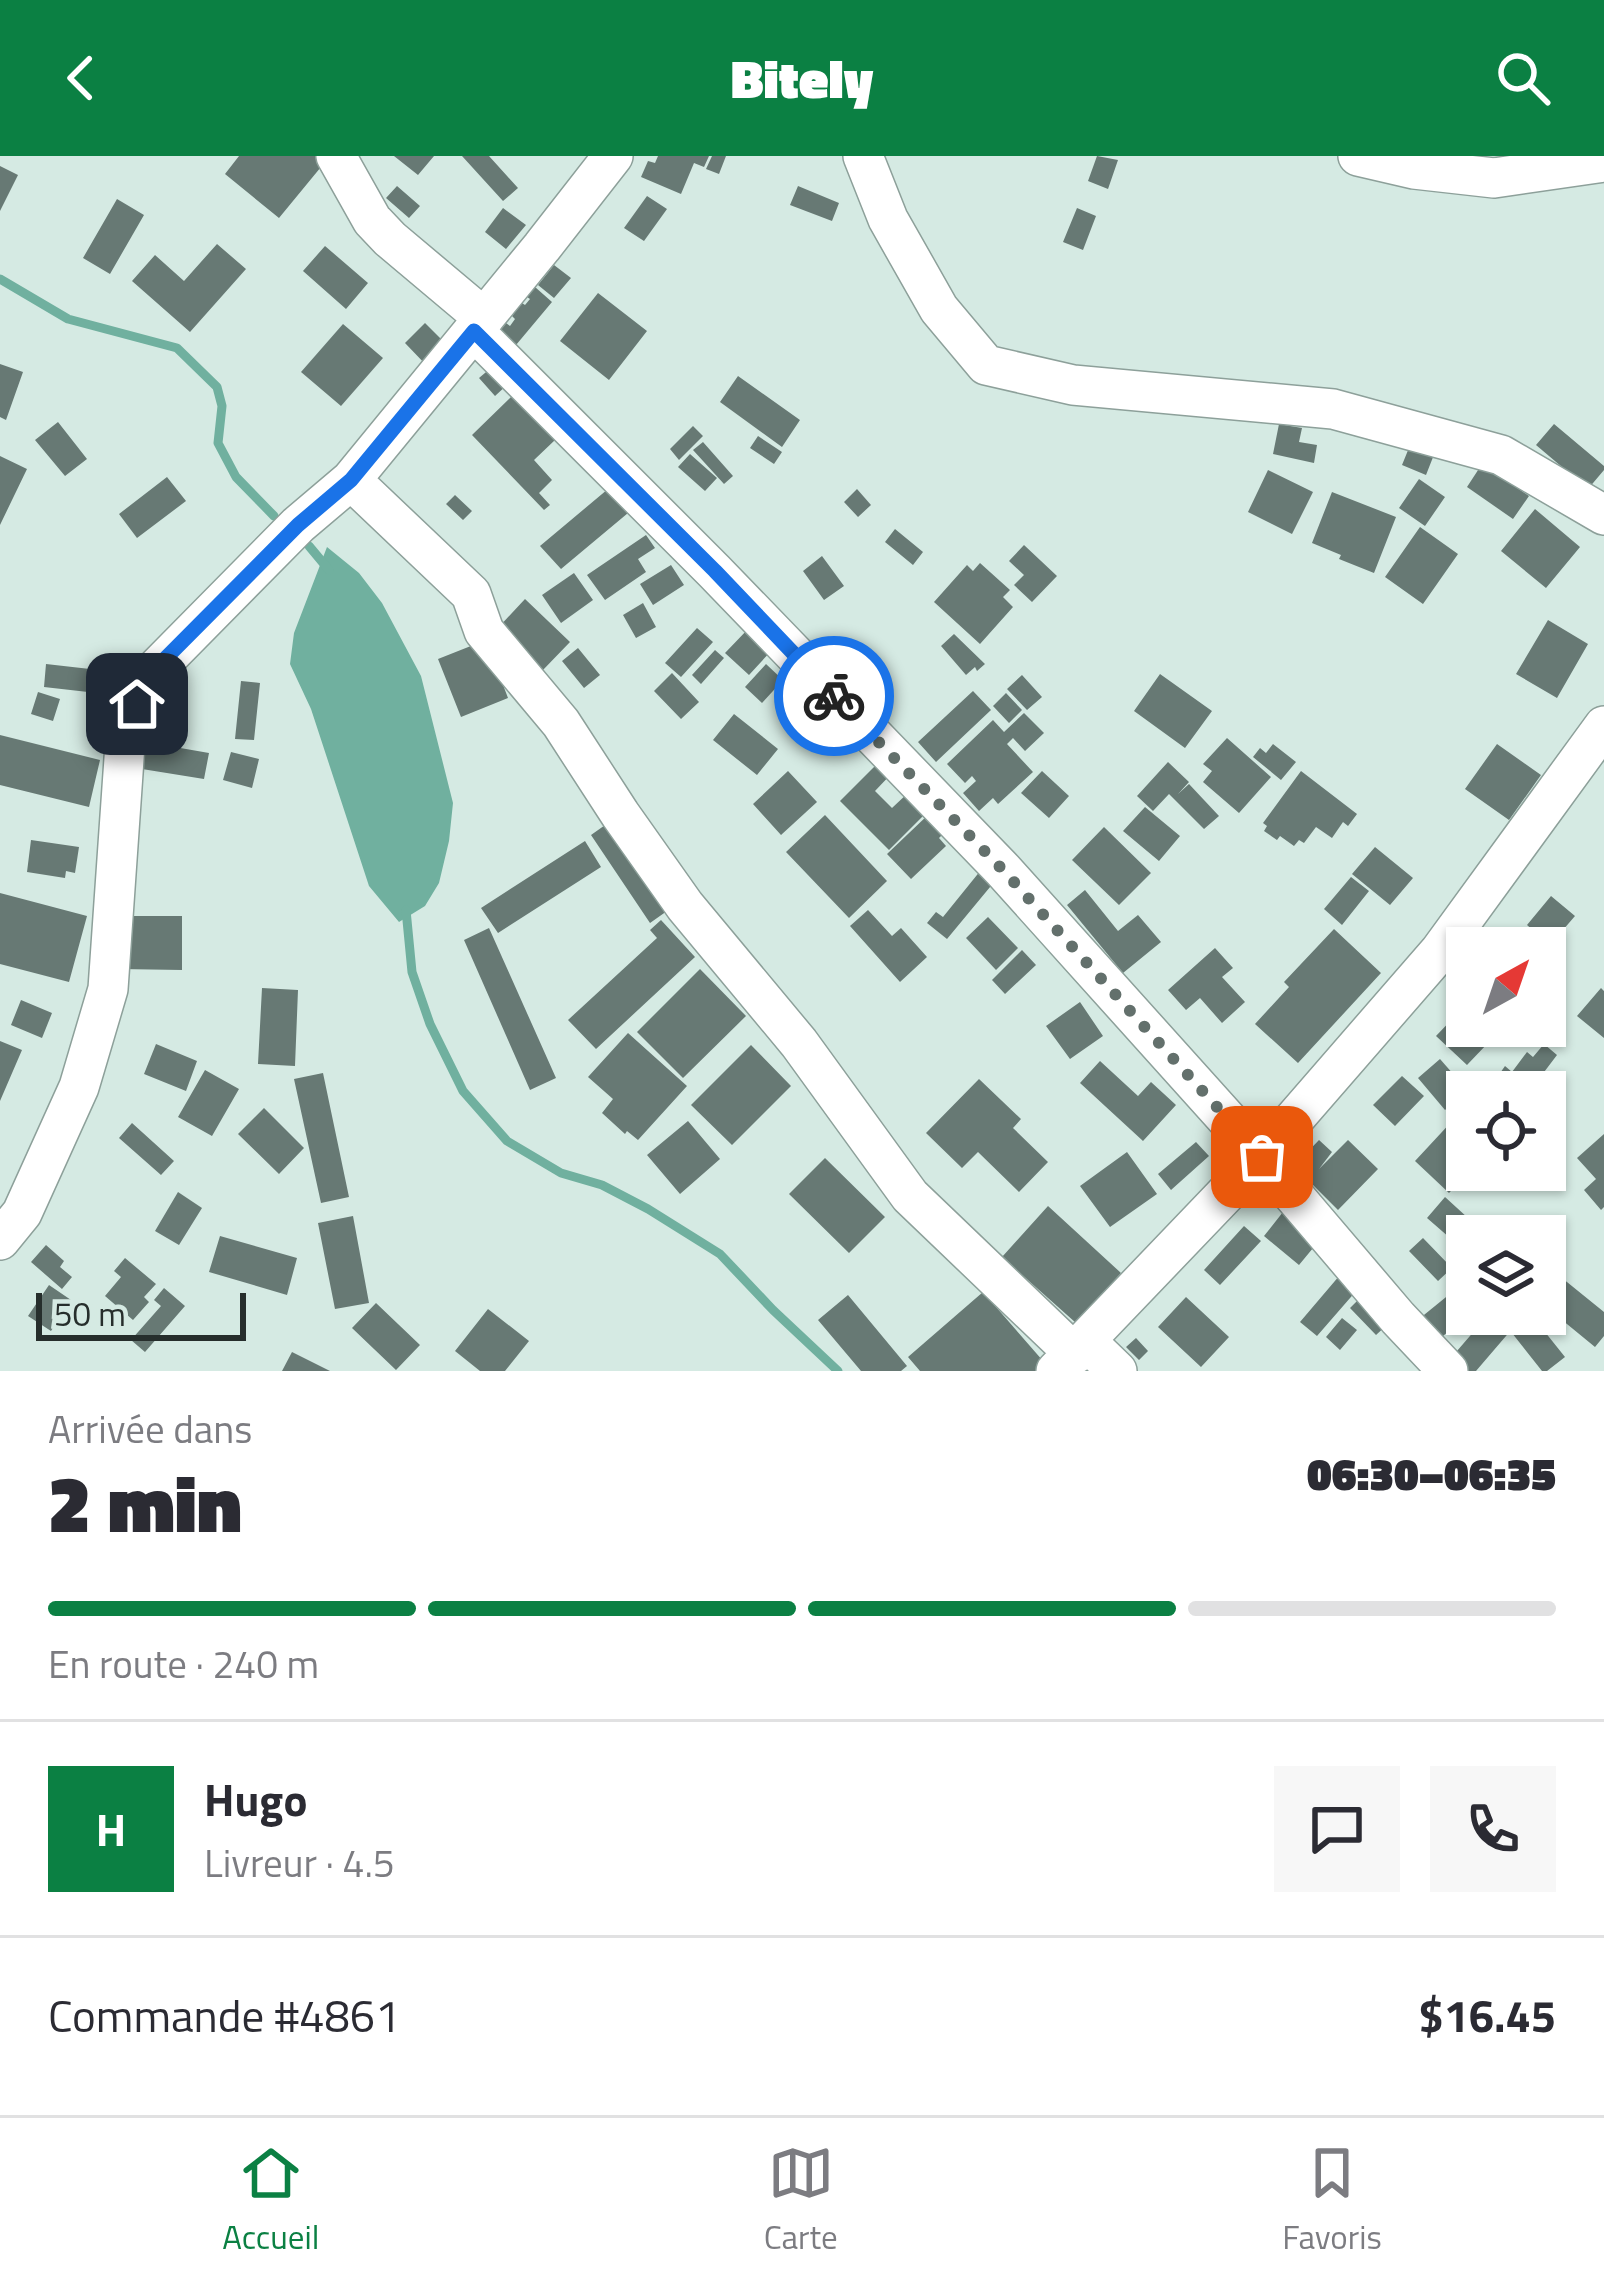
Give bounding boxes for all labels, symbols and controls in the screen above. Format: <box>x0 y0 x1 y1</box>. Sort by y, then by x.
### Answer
text: Bitely <box>731 37 873 119</box>
icon: back <box>48 45 114 111</box>
icon: search <box>1490 45 1556 111</box>
courier <box>774 636 894 756</box>
pin <box>86 653 188 755</box>
icon: bike <box>801 663 867 729</box>
icon: home <box>104 671 170 737</box>
north arrow <box>1446 927 1566 1047</box>
map controls <box>1446 927 1566 1335</box>
button: locate <box>1446 1071 1566 1191</box>
pin <box>1211 1106 1313 1208</box>
icon: bag <box>1229 1124 1295 1190</box>
button: layers <box>1446 1215 1566 1335</box>
scale bar <box>36 1287 246 1340</box>
text: 50 m <box>54 1289 126 1339</box>
text: Arrivée dans <box>48 1399 252 1458</box>
text: 06:30–06:35 <box>1307 1439 1556 1507</box>
text: 2 min <box>48 1444 242 1562</box>
text: En route · 240 m <box>48 1634 319 1693</box>
text: Hugo <box>204 1765 307 1833</box>
button: chat <box>1274 1766 1400 1892</box>
button: phone <box>1430 1766 1556 1892</box>
text: H <box>96 1795 126 1863</box>
text: Livreur · 4.5 <box>204 1833 395 1892</box>
text: Commande #4861 <box>48 1981 400 2049</box>
text: $16.45 <box>1418 1981 1556 2049</box>
tab: Accueil <box>222 2140 319 2262</box>
tab: Carte <box>764 2140 838 2262</box>
tab: Favoris <box>1282 2140 1382 2262</box>

